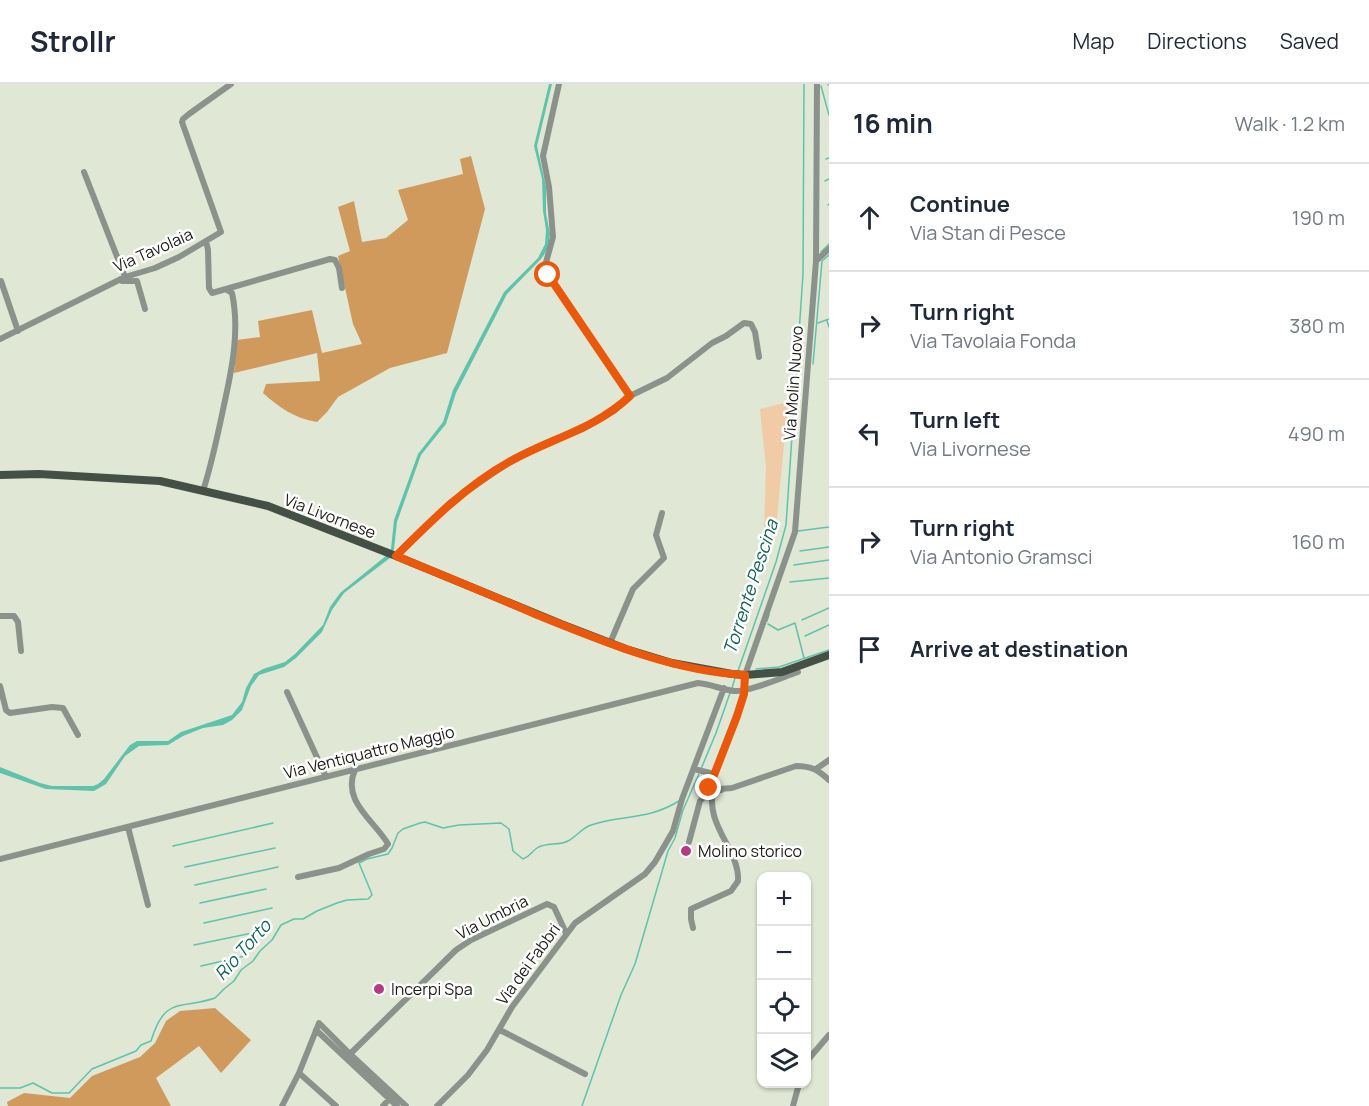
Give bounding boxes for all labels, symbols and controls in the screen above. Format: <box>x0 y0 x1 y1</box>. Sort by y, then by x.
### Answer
text: Strollr <box>30 22 116 60</box>
text: Map <box>1073 27 1114 55</box>
text: Directions <box>1147 27 1247 55</box>
text: Saved <box>1280 27 1339 55</box>
text: 16 min <box>853 105 933 141</box>
text: Walk · 1.2 km <box>1235 110 1345 137</box>
text: Continue <box>910 189 1010 219</box>
icon: ahead <box>853 201 886 234</box>
text: 190 m <box>1292 204 1345 231</box>
text: Via Stan di Pesce <box>910 219 1066 246</box>
street label: Via Tavolaia <box>110 223 196 277</box>
route start <box>534 261 560 287</box>
text: Turn right <box>910 297 1015 327</box>
icon: right <box>853 309 886 342</box>
text: 380 m <box>1289 312 1345 339</box>
street label: Via Molin Nuovo <box>778 325 808 441</box>
text: Via Tavolaia Fonda <box>910 327 1076 354</box>
text: Turn left <box>910 405 1000 435</box>
icon: left <box>853 417 886 450</box>
text: 490 m <box>1288 420 1345 447</box>
text: Via Livornese <box>910 435 1031 462</box>
street label: Via Livornese <box>281 488 379 544</box>
text: Turn right <box>910 513 1015 543</box>
water label: Torrente Pescina <box>717 515 783 657</box>
icon: right <box>853 525 886 558</box>
text: 160 m <box>1292 528 1345 555</box>
text: Via Antonio Gramsci <box>910 543 1093 570</box>
icon: arrive <box>853 633 886 666</box>
text: Arrive at destination <box>910 634 1128 664</box>
street label: Via Ventiquattro Maggio <box>281 720 457 784</box>
route end <box>695 774 721 800</box>
place label: Molino storico <box>698 840 802 862</box>
marker: Molino storico <box>679 844 693 858</box>
map controls <box>757 872 811 1088</box>
button: + <box>757 872 811 926</box>
street label: Via Umbria <box>452 890 532 944</box>
water label: Rio Torto <box>209 913 277 985</box>
street label: Via dei Fabbri <box>491 919 565 1009</box>
button: − <box>757 926 811 980</box>
place label: Incerpi Spa <box>391 978 473 1000</box>
button: locate <box>757 980 811 1034</box>
marker: Incerpi Spa <box>372 982 386 996</box>
button: layers <box>757 1034 811 1088</box>

